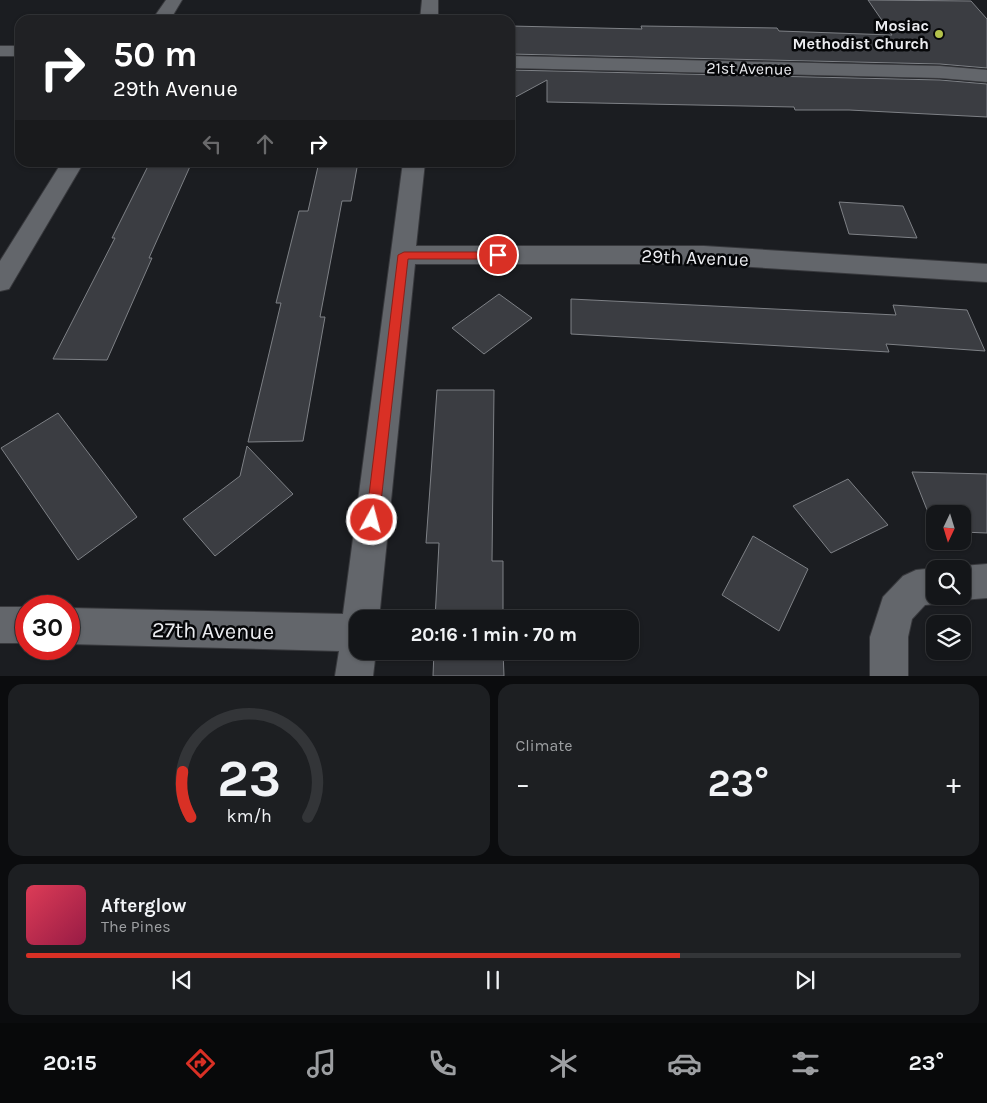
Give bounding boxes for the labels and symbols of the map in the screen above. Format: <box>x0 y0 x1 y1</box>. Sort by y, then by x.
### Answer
place label: Mosiac Methodist Church <box>792 16 929 53</box>
marker: Mosiac Methodist Church <box>933 28 945 40</box>
street label: 21st Avenue <box>706 58 792 79</box>
pin <box>477 234 519 276</box>
street label: 29th Avenue <box>641 245 749 271</box>
position arrow <box>345 493 397 545</box>
north arrow <box>926 505 971 550</box>
speed limit sign: 30 <box>15 595 80 660</box>
street label: 27th Avenue <box>152 617 274 645</box>

